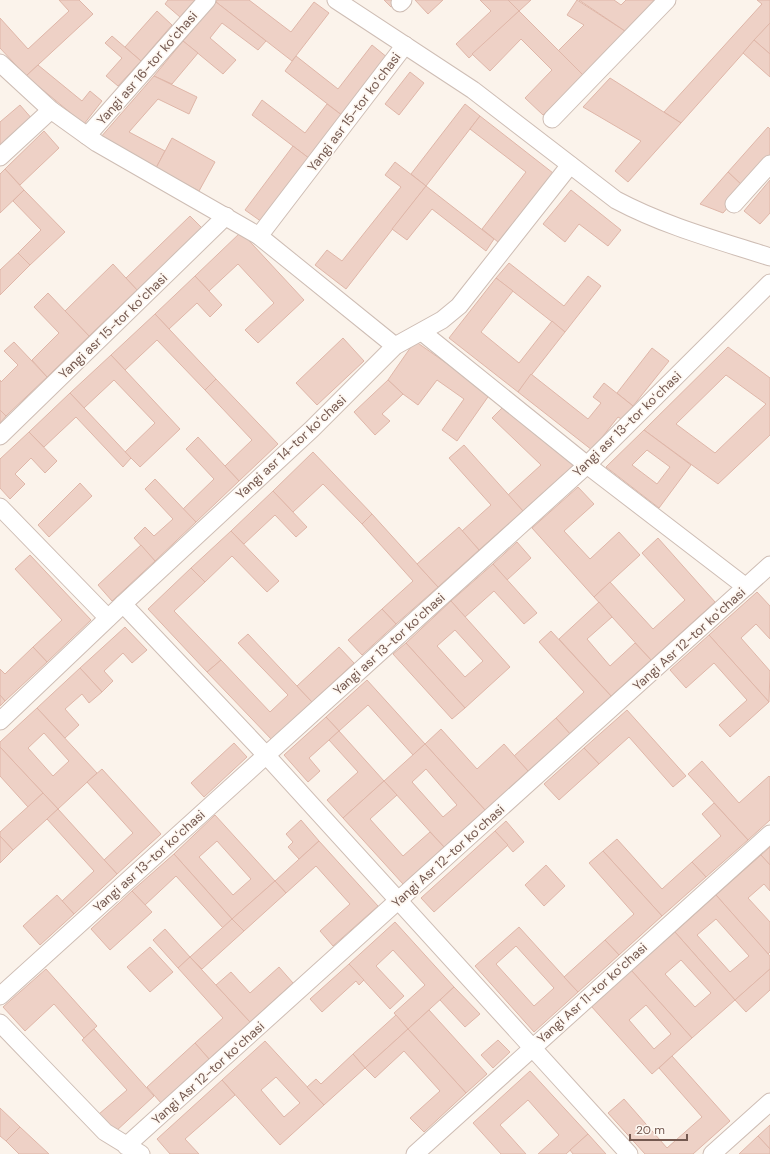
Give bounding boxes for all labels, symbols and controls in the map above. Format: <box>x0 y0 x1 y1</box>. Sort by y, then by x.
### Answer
street label: Yangi asr 16-tor koʻchasi <box>93 8 201 128</box>
street label: Yangi asr 15-tor koʻchasi <box>304 49 404 175</box>
street label: Yangi asr 15-tor koʻchasi <box>55 270 171 382</box>
street label: Yangi asr 13-tor koʻchasi <box>569 368 685 480</box>
street label: Yangi asr 14-tor koʻchasi <box>232 391 350 503</box>
street label: Yangi Asr 12-tor koʻchasi <box>629 584 749 694</box>
street label: Yangi asr 13-tor koʻchasi <box>330 589 448 699</box>
street label: Yangi Asr 12-tor koʻchasi <box>388 801 508 911</box>
street label: Yangi asr 13-tor koʻchasi <box>90 806 208 916</box>
street label: Yangi Asr 11-tor koʻchasi <box>533 939 651 1047</box>
street label: Yangi Asr 12-tor koʻchasi <box>148 1018 268 1128</box>
scale bar <box>630 1116 687 1142</box>
text: 20 m <box>636 1122 665 1138</box>

